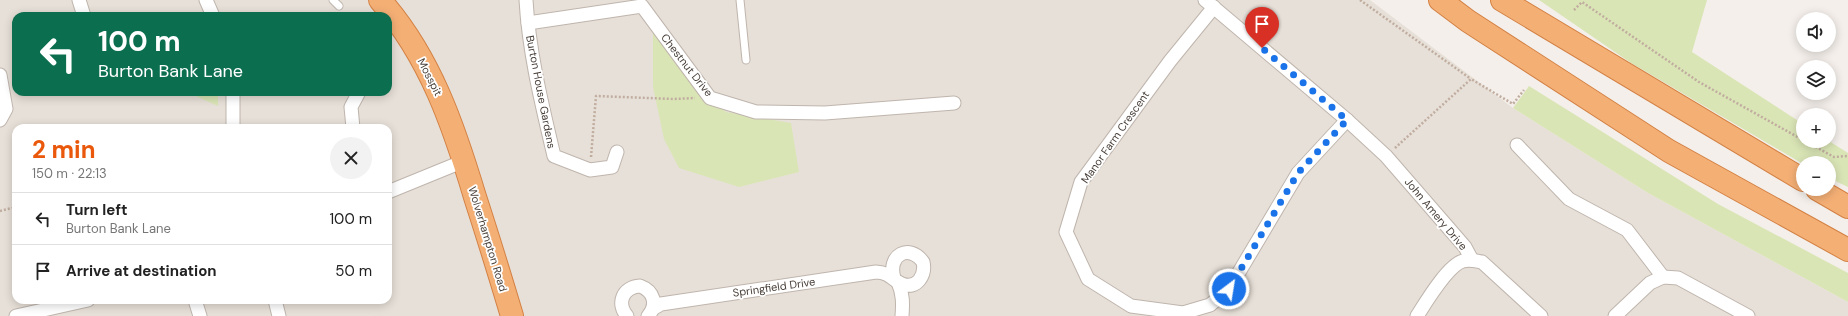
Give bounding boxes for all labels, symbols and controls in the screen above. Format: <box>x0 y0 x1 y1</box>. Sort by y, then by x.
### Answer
pin <box>1245 7.0 1279 48</box>
map controls <box>1796 12 1836 196</box>
button: sound <box>1796 12 1836 52</box>
icon: arrive <box>1251 13 1273 35</box>
text: 100 m <box>98 23 181 60</box>
icon: left <box>32 28 84 80</box>
street label: Chestnut Drive <box>658 31 716 99</box>
street label: Burton House Gardens <box>523 34 559 150</box>
street label: Mosspit <box>415 56 445 98</box>
text: Burton Bank Lane <box>98 59 243 83</box>
button: layers <box>1796 60 1836 100</box>
street label: Manor Farm Crescent <box>1078 88 1152 186</box>
button: + <box>1796 108 1836 148</box>
text: 2 min <box>32 134 95 165</box>
button: close <box>330 137 372 179</box>
button: − <box>1796 156 1836 196</box>
text: 150 m · 22:13 <box>32 165 107 182</box>
street label: John Amery Drive <box>1402 175 1470 253</box>
street label: Wolverhampton Road <box>465 185 511 293</box>
text: Turn left <box>66 200 127 220</box>
icon: left <box>32 208 54 230</box>
text: 100 m <box>329 209 372 229</box>
text: Burton Bank Lane <box>66 220 171 237</box>
icon: arrive <box>32 260 54 282</box>
text: Arrive at destination <box>66 261 217 281</box>
text: 50 m <box>335 261 372 281</box>
position arrow <box>1208 268 1250 310</box>
street label: Springfield Drive <box>732 274 816 300</box>

